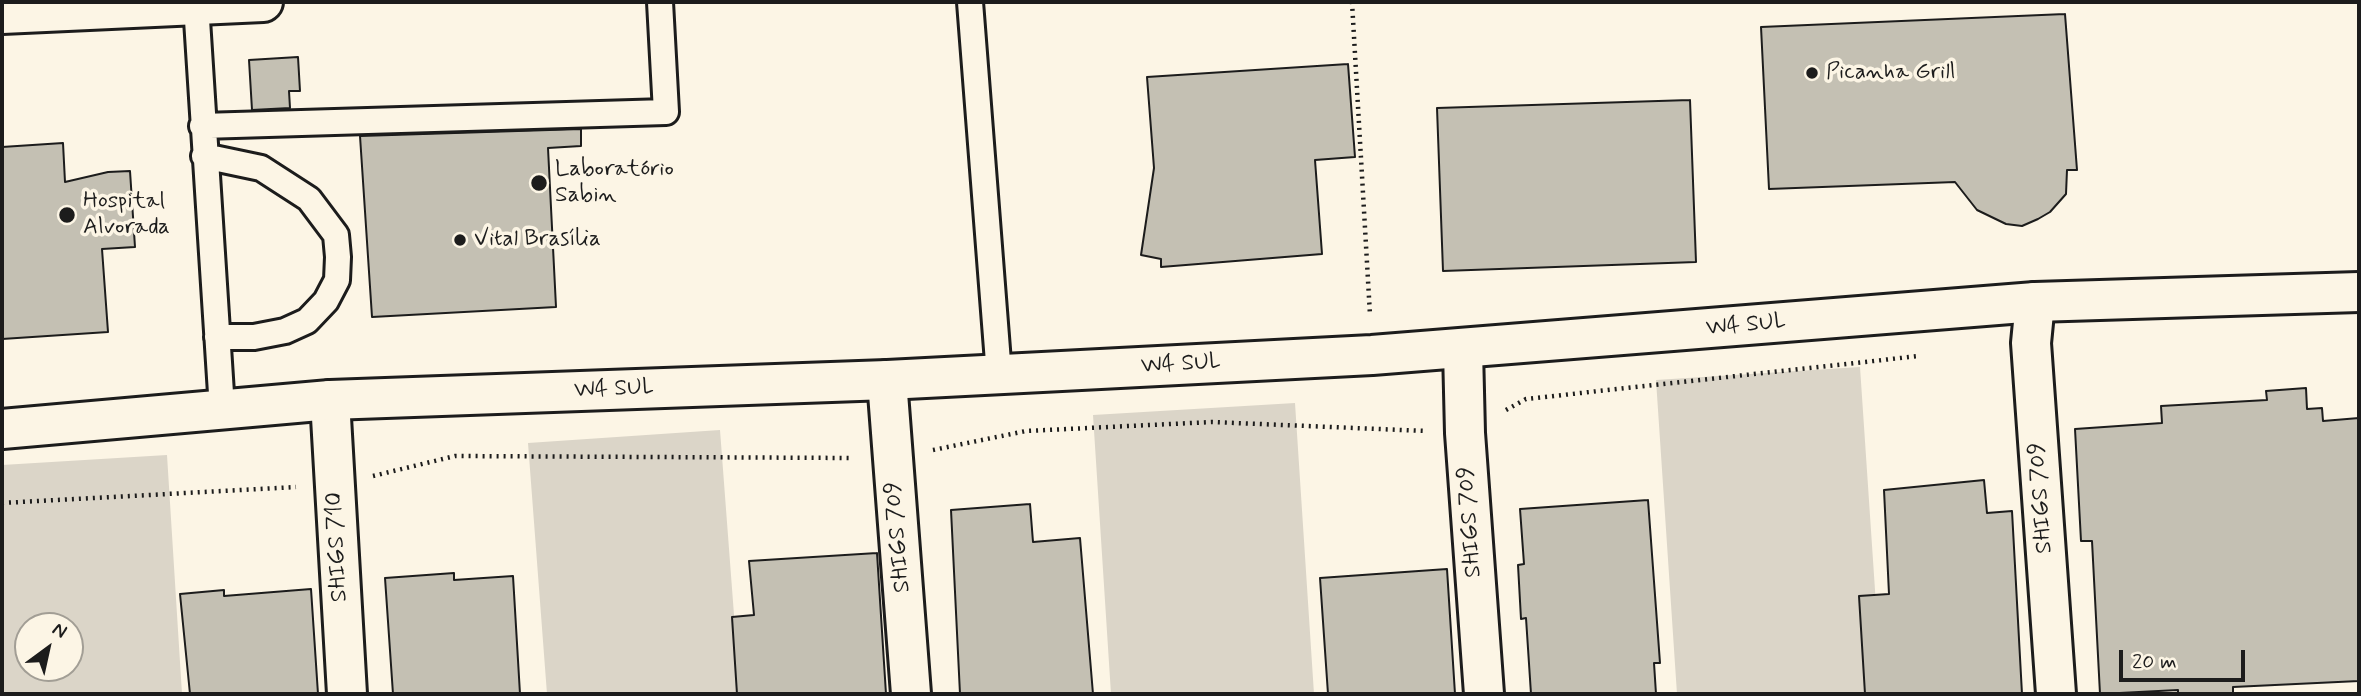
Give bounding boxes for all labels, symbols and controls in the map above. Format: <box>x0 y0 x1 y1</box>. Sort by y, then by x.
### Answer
place label: Picanha Grill <box>1826 59 1956 87</box>
marker: Picanha Grill <box>1804 65 1820 81</box>
place label: Laboratório Sabin <box>555 156 674 210</box>
marker: Laboratório Sabin <box>529 173 549 193</box>
place label: Hospital Alvorada <box>83 188 170 242</box>
marker: Hospital Alvorada <box>57 205 77 225</box>
place label: Vital Brasília <box>474 226 601 254</box>
marker: Vital Brasília <box>452 232 468 248</box>
street label: W4 SUL <box>1705 309 1787 343</box>
street label: W4 SUL <box>1140 349 1222 381</box>
street label: W4 SUL <box>573 375 655 405</box>
street label: SHIGS 709 <box>2024 441 2060 555</box>
street label: SHIGS 709 <box>1453 465 1489 579</box>
street label: SHIGS 709 <box>880 480 918 594</box>
street label: SHIGS 710 <box>321 491 355 603</box>
north arrow <box>14 612 84 682</box>
text: N <box>48 617 72 645</box>
scale bar <box>2123 636 2249 680</box>
text: 20 m <box>2132 648 2177 676</box>

